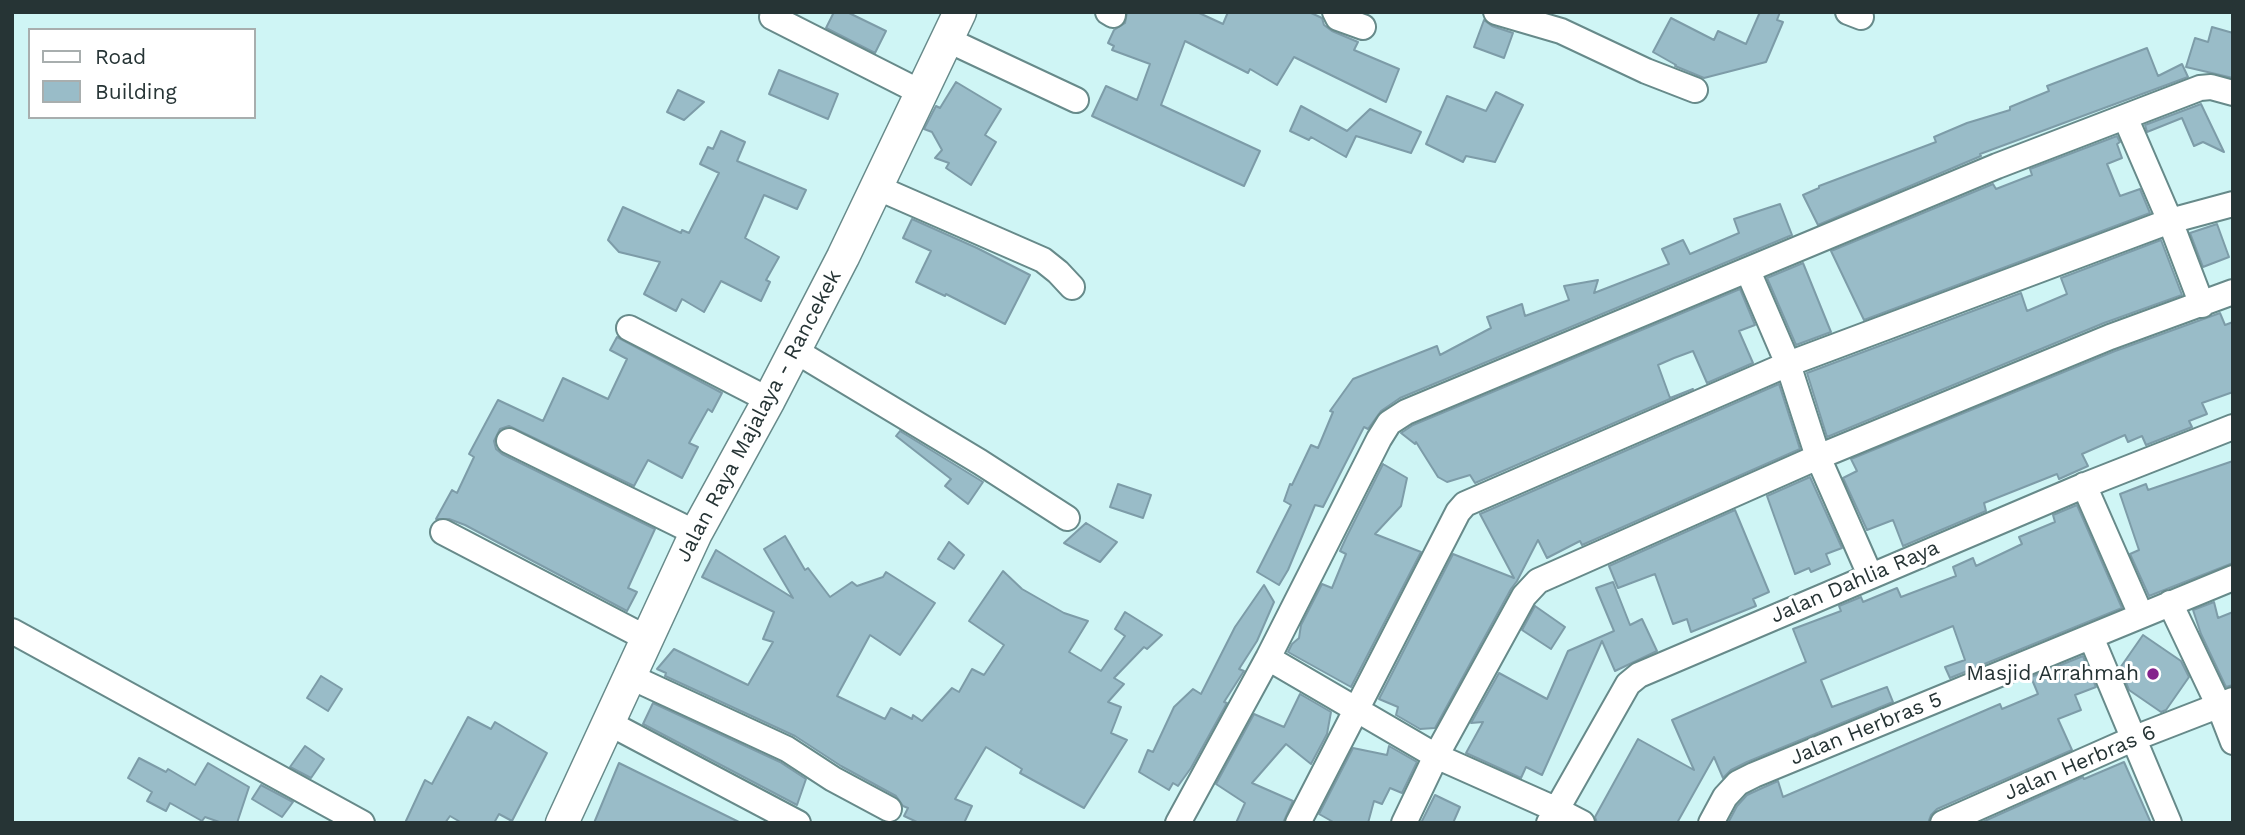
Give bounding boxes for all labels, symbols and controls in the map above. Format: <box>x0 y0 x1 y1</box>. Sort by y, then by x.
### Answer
legend <box>28 28 256 119</box>
text: Road <box>95 44 146 69</box>
text: Building <box>95 79 177 104</box>
street label: Jalan Raya Majalaya - Rancekek <box>671 266 847 566</box>
street label: Jalan Dahlia Raya <box>1767 535 1943 629</box>
place label: Masjid Arrahmah <box>1966 661 2139 687</box>
marker: Masjid Arrahmah <box>2145 666 2161 682</box>
street label: Jalan Herbras 5 <box>1786 687 1946 771</box>
street label: Jalan Herbras 6 <box>2000 720 2160 806</box>

